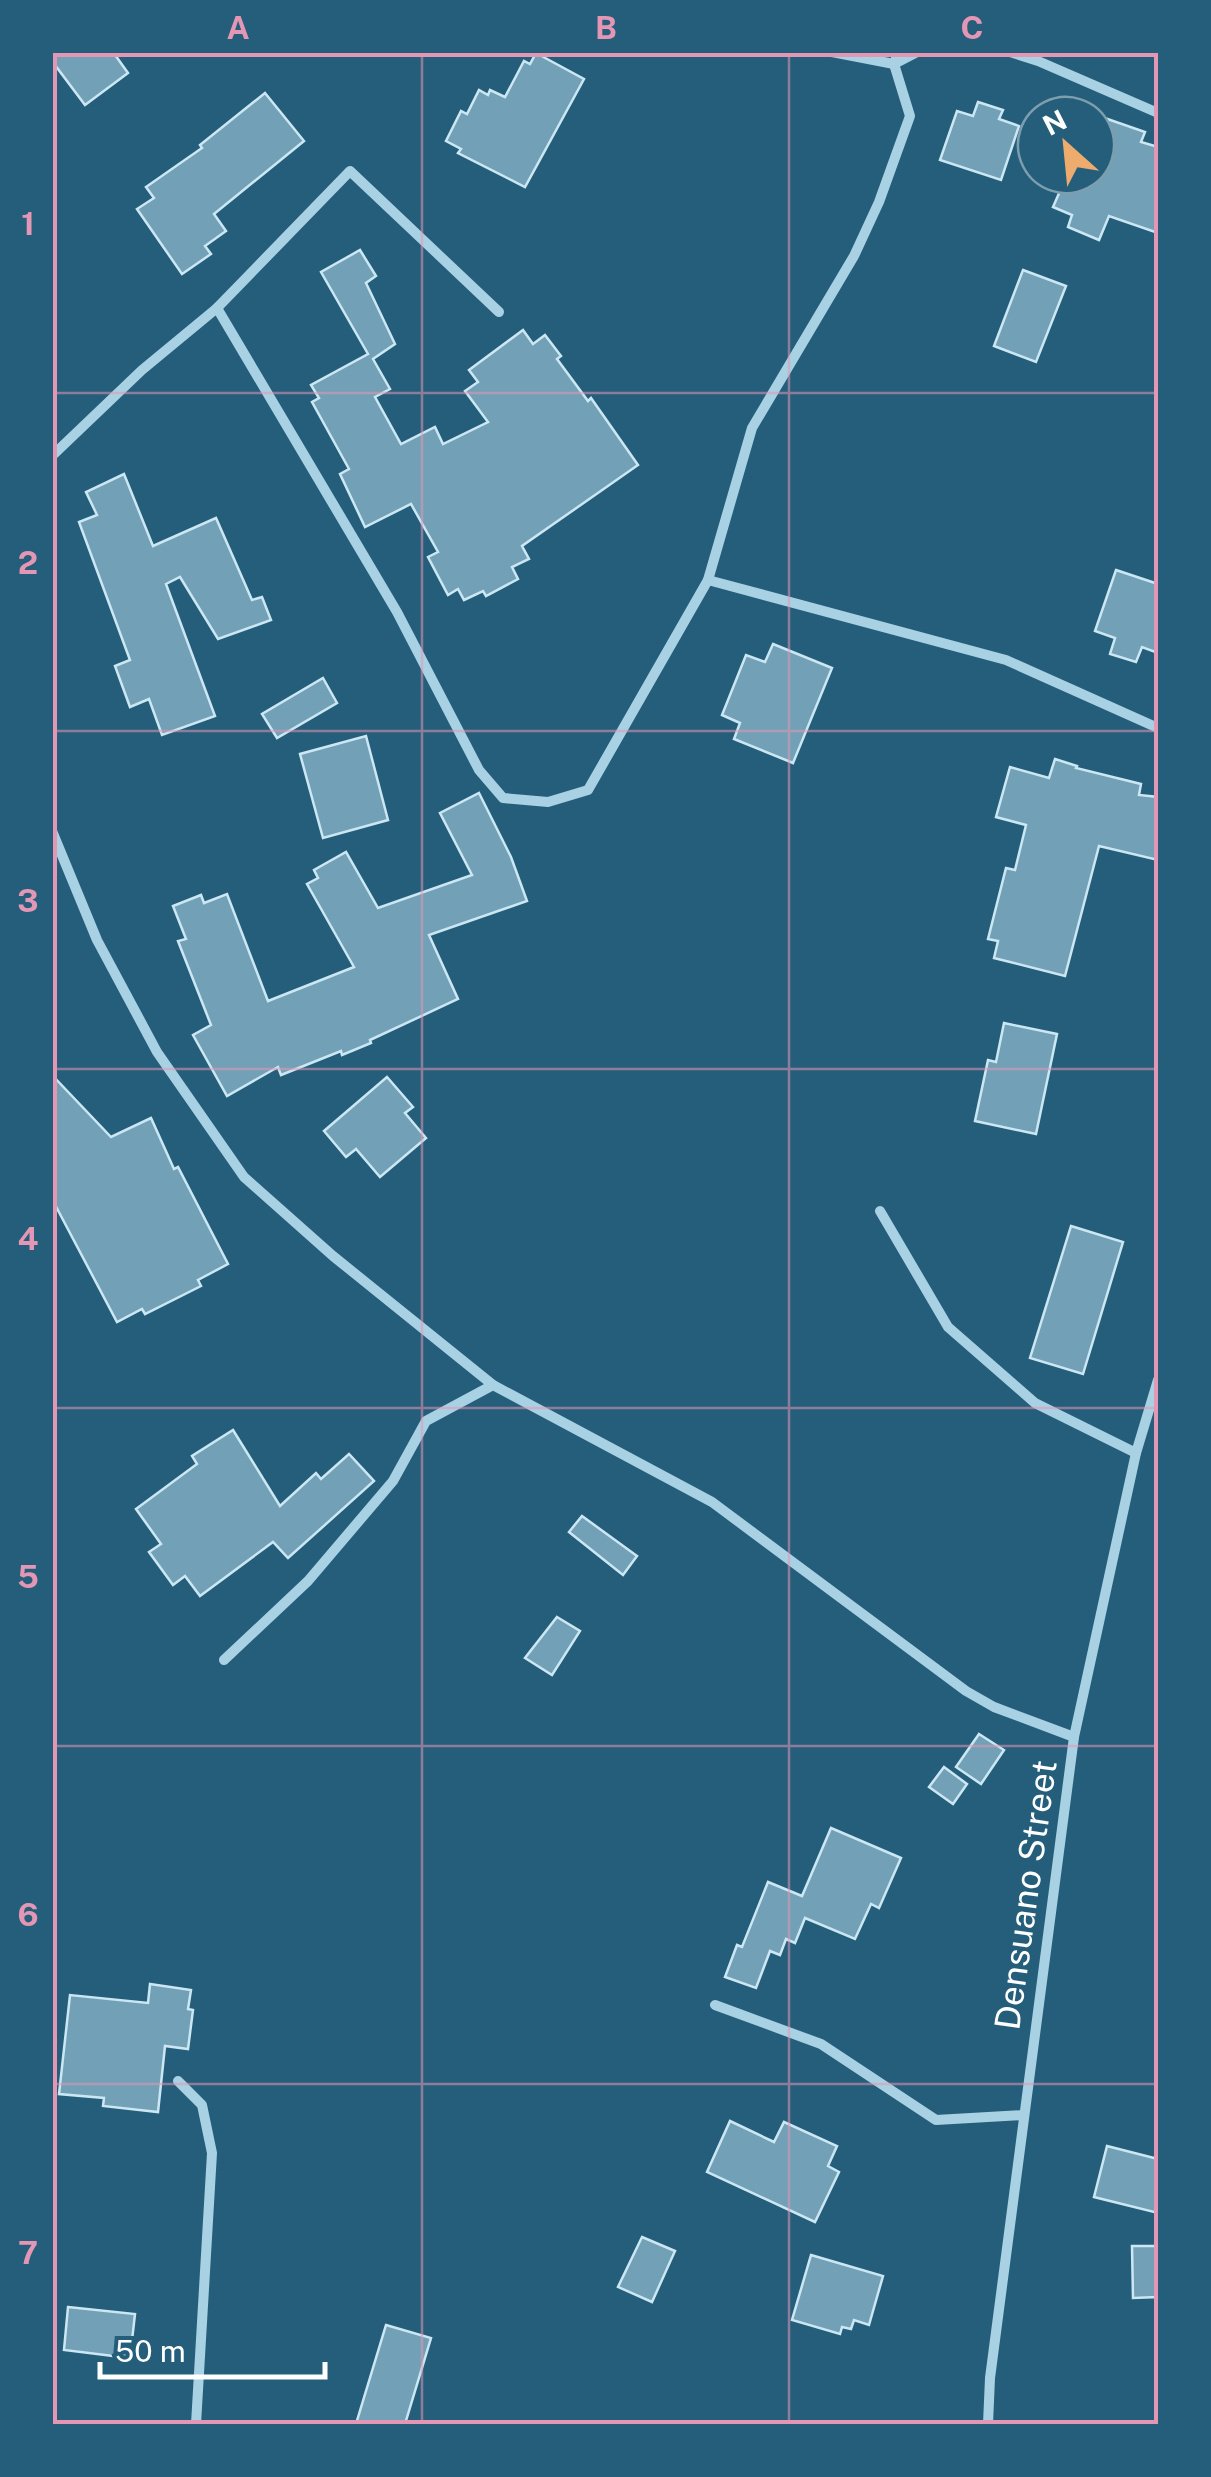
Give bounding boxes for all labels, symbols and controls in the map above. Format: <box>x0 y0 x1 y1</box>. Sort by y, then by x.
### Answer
text: A <box>226 9 250 46</box>
text: B <box>595 9 617 46</box>
text: C <box>961 9 983 46</box>
north arrow <box>1016 95 1116 195</box>
text: N <box>1037 103 1072 142</box>
text: 1 <box>21 205 35 242</box>
text: 2 <box>18 544 38 581</box>
text: 3 <box>17 882 39 919</box>
text: 4 <box>18 1220 39 1257</box>
text: 5 <box>17 1558 39 1595</box>
street label: Densuano Street <box>986 1757 1065 2032</box>
text: 6 <box>17 1896 39 1933</box>
text: 7 <box>18 2234 38 2271</box>
scale bar <box>100 2317 325 2379</box>
text: 50 m <box>115 2333 186 2369</box>

